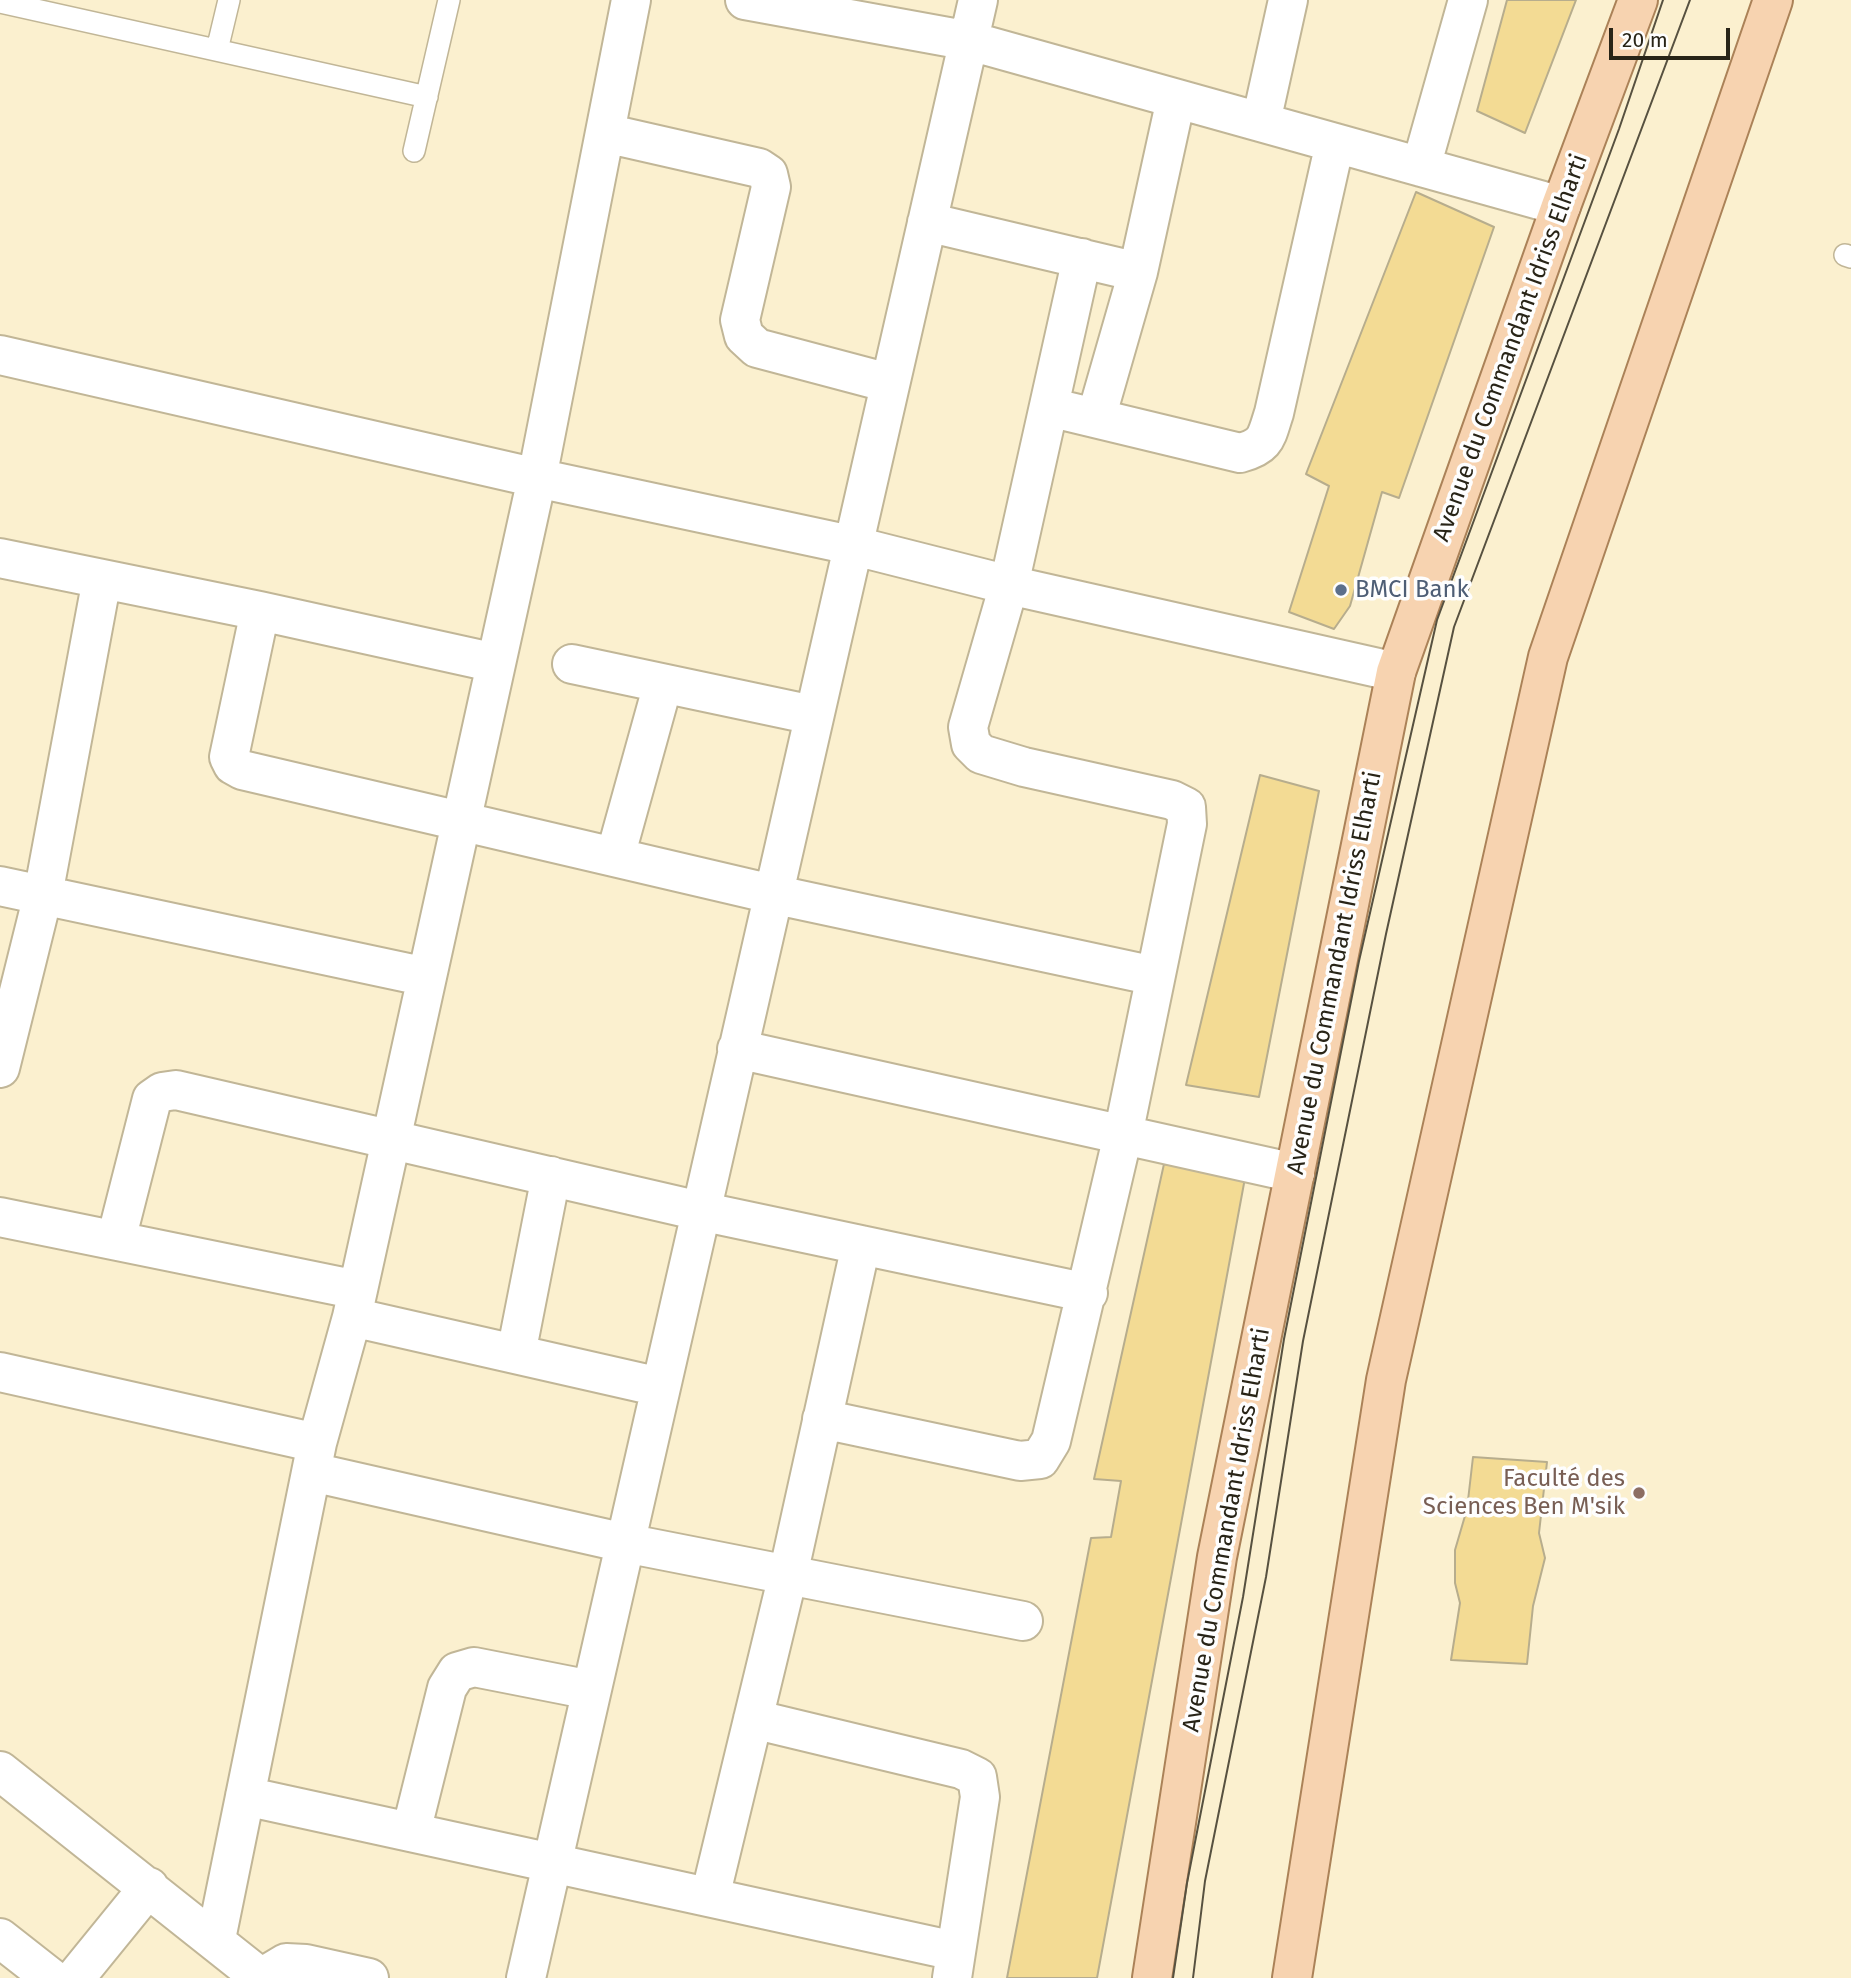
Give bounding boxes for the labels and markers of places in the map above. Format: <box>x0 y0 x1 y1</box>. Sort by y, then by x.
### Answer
place label: BMCI Bank <box>1355 576 1469 604</box>
marker: BMCI Bank <box>1333 582 1349 598</box>
place label: Faculté des Sciences Ben M'sik <box>1423 1465 1625 1521</box>
marker: Faculté des Sciences Ben M'sik <box>1631 1485 1647 1501</box>

